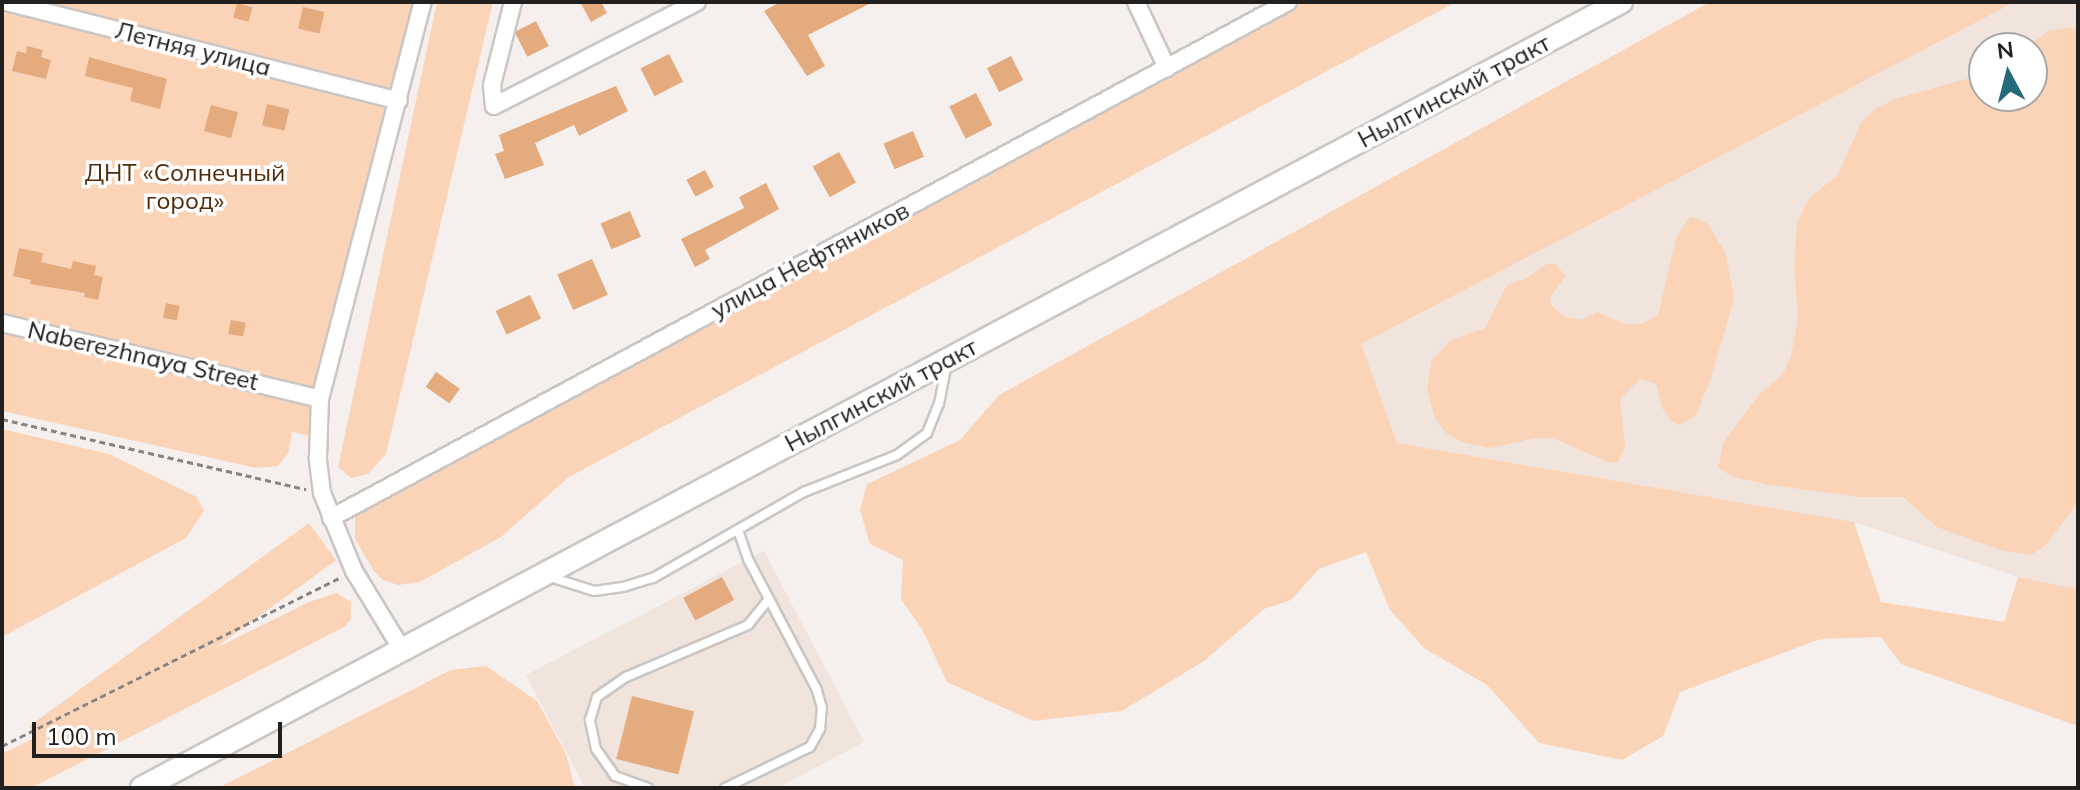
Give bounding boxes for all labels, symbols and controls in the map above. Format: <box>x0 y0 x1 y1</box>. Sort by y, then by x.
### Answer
street label: Летняя улица <box>112 16 274 82</box>
street label: Нылгинский тракт <box>1353 28 1555 154</box>
north arrow <box>1968 32 2048 112</box>
text: N <box>1995 35 2015 65</box>
park label: ДНТ «Солнечный город» <box>85 159 285 215</box>
street label: улица Нефтяников <box>706 196 914 324</box>
street label: Naberezhnaya Street <box>25 315 261 397</box>
street label: Нылгинский тракт <box>780 332 982 458</box>
scale bar <box>36 706 286 756</box>
text: 100 m <box>46 721 117 751</box>

